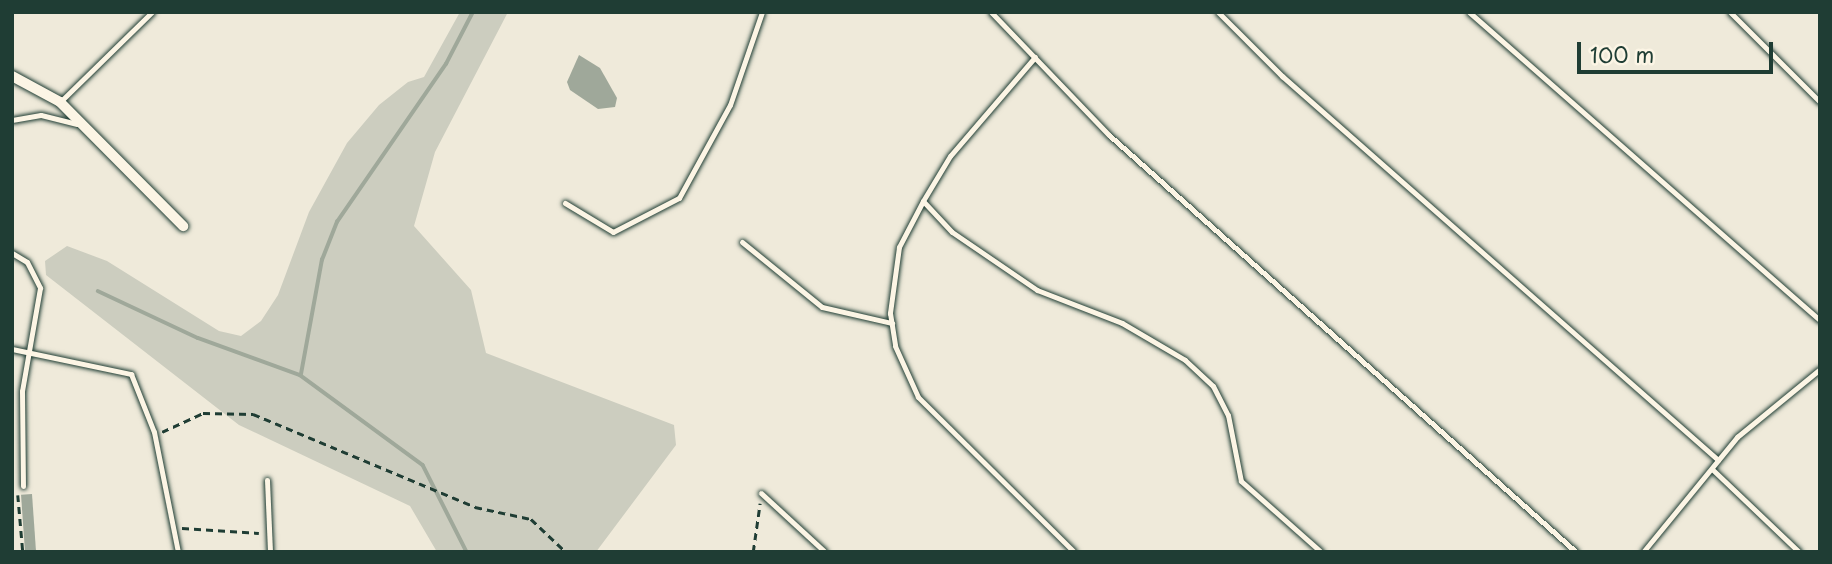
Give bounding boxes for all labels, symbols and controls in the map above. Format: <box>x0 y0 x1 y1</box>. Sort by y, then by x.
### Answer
scale bar <box>1580 28 1776 72</box>
text: 100 m <box>1590 38 1654 70</box>

